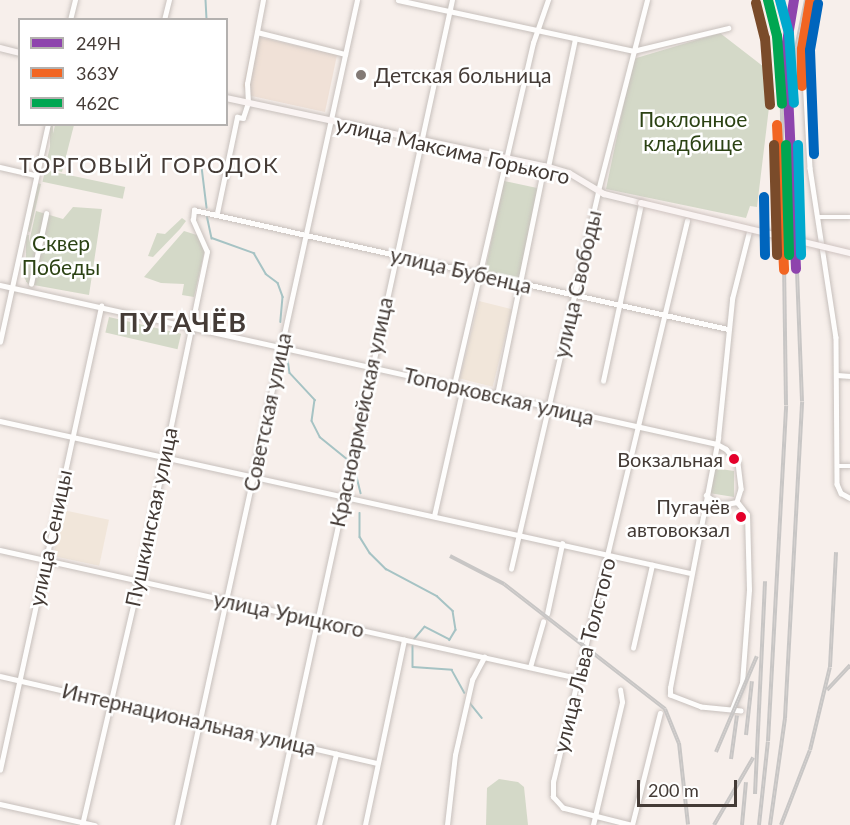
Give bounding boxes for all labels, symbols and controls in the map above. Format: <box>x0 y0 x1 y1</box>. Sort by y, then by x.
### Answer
legend <box>18 18 228 126</box>
text: 249Н <box>76 32 121 54</box>
text: 363У <box>76 62 119 84</box>
place label: Детская больница <box>374 62 551 88</box>
marker: Детская больница <box>352 66 370 84</box>
text: 462С <box>76 92 119 114</box>
park label: Поклонное кладбище <box>639 106 747 156</box>
street label: улица Максима Горького <box>334 111 572 189</box>
district label: ТОРГОВЫЙ ГОРОДОК <box>19 152 279 178</box>
street label: улица Свободы <box>548 208 606 360</box>
park label: Сквер Победы <box>22 230 100 280</box>
street label: улица Бубенца <box>388 241 534 299</box>
street label: Красноармейская улица <box>324 295 398 529</box>
district label: ПУГАЧЁВ <box>118 306 248 338</box>
street label: Советская улица <box>238 330 296 494</box>
street label: Топорковская улица <box>401 362 597 430</box>
street label: Пушкинская улица <box>120 425 182 609</box>
place label: Вокзальная <box>617 447 723 471</box>
marker: Вокзальная <box>728 453 740 465</box>
street label: улица Сеницы <box>23 467 77 609</box>
place label: Пугачёв автовокзал <box>627 494 730 541</box>
marker: Пугачёв автовокзал <box>735 511 747 523</box>
street label: улица Льва Толстого <box>548 555 620 755</box>
street label: улица Урицкого <box>211 586 367 642</box>
street label: Интернациональная улица <box>60 678 318 760</box>
scale bar <box>640 768 740 806</box>
text: 200 m <box>648 779 699 801</box>

